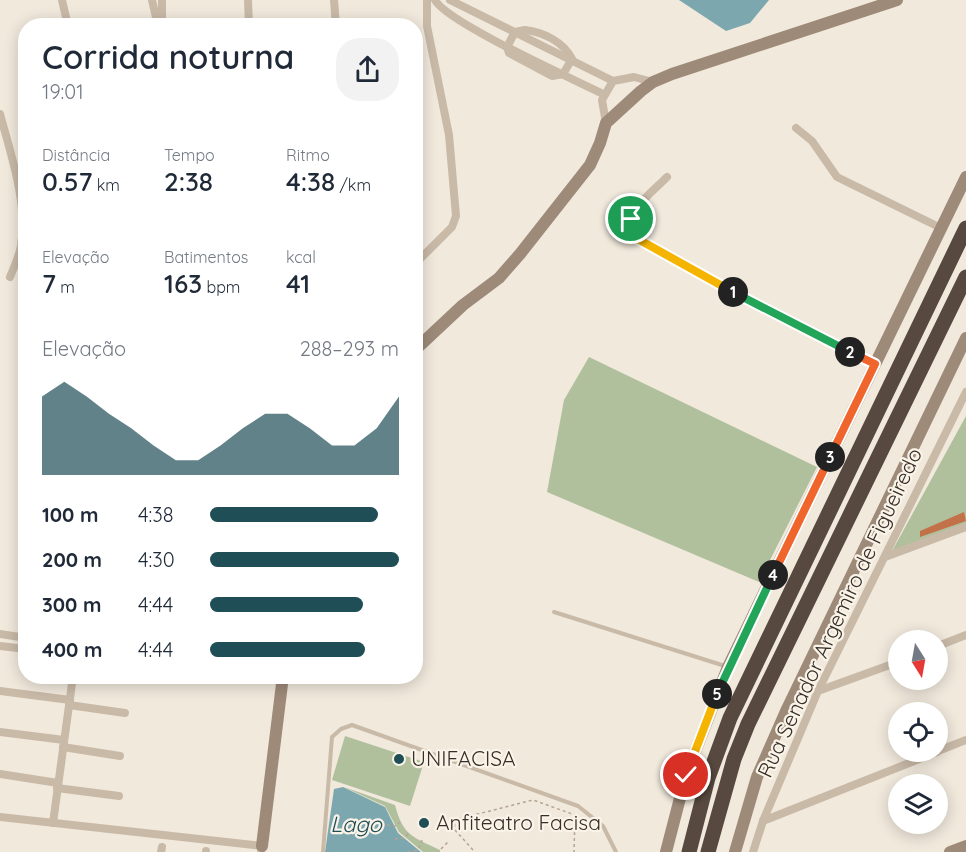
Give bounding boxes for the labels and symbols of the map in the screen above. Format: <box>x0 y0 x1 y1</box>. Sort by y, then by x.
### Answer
pin <box>605 193 656 244</box>
pin: 1 <box>718 277 748 307</box>
pin: 2 <box>835 337 865 367</box>
pin: 3 <box>815 442 845 472</box>
street label: Rua Senador Argemiro de Figueiredo <box>751 444 927 781</box>
pin: 4 <box>758 560 788 590</box>
north arrow <box>888 630 948 690</box>
pin: 5 <box>702 679 732 709</box>
place label: UNIFACISA <box>411 745 516 771</box>
pin <box>660 749 711 800</box>
marker: UNIFACISA <box>392 752 406 766</box>
place label: Anfiteatro Facisa <box>436 809 601 835</box>
water label: Lago <box>330 810 384 838</box>
marker: Anfiteatro Facisa <box>417 816 431 830</box>

